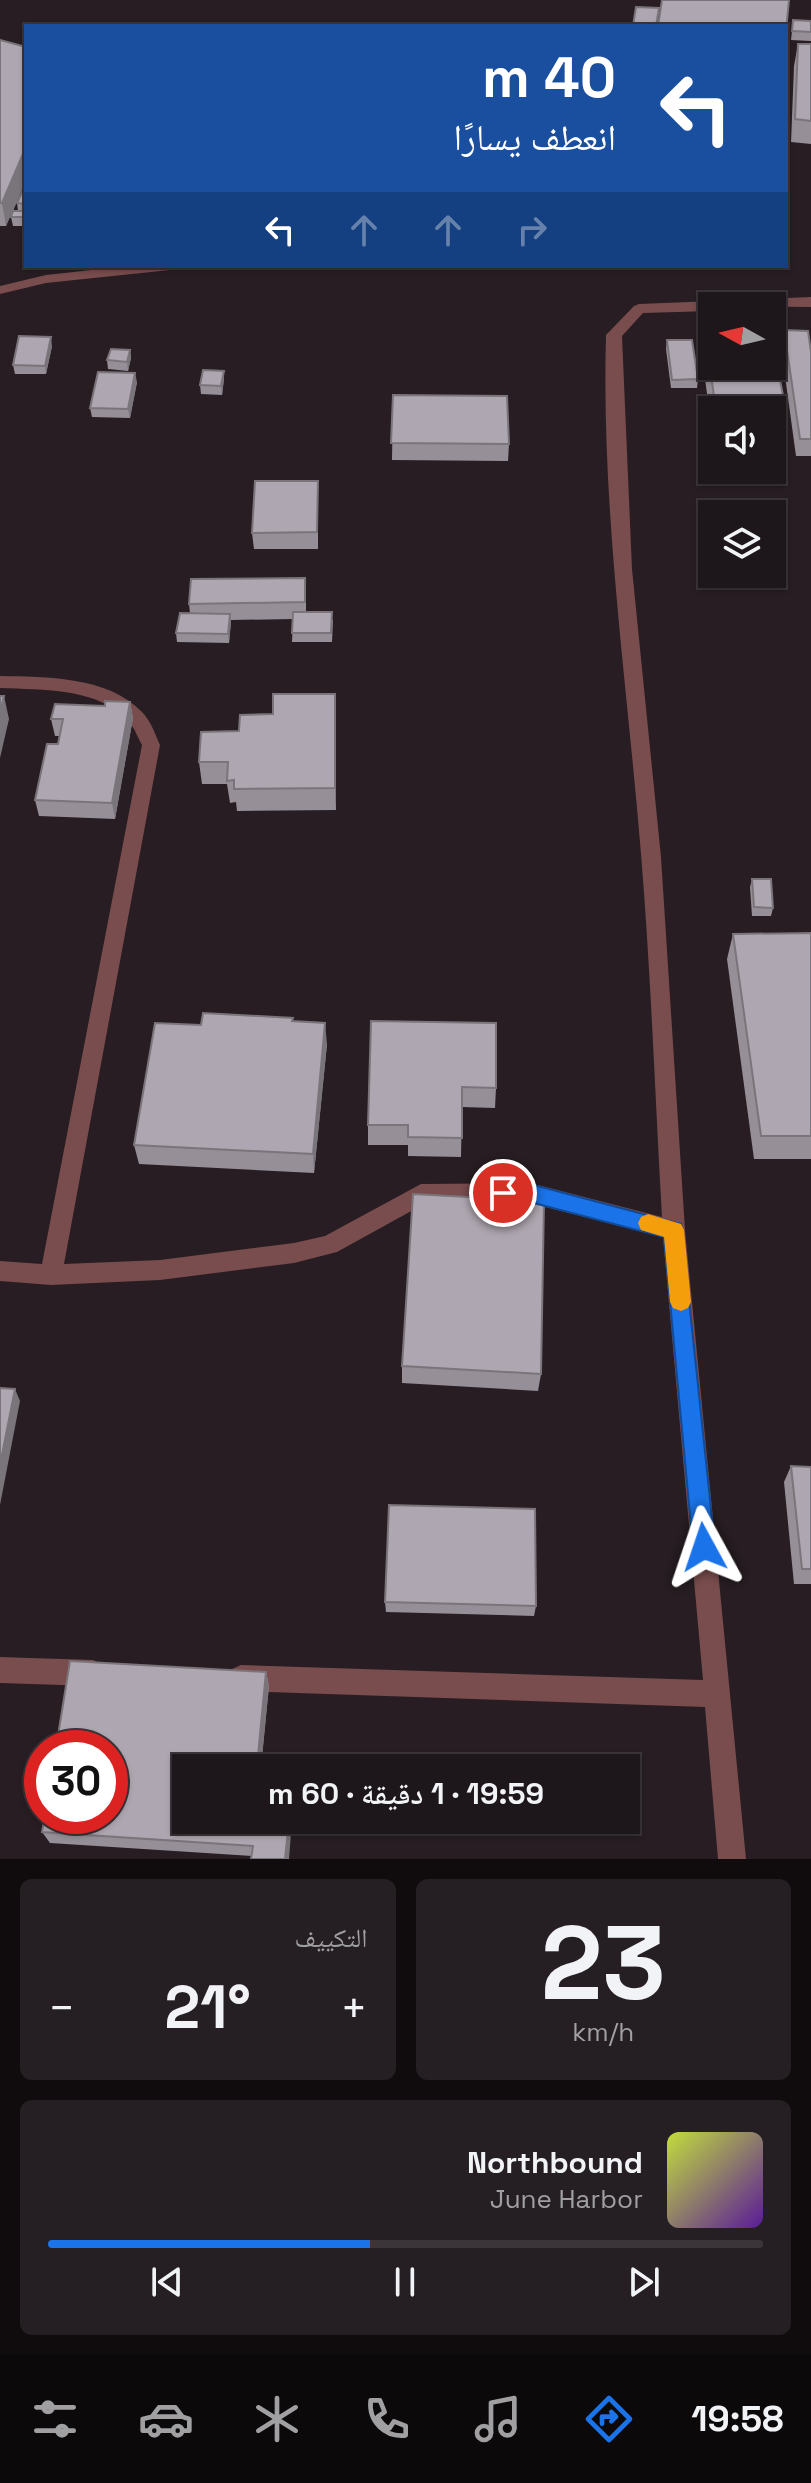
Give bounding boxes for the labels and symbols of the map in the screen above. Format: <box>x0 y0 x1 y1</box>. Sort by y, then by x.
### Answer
north arrow <box>698 292 786 380</box>
pin <box>469 1159 537 1227</box>
position arrow <box>662 1505 746 1589</box>
speed limit sign: 30 <box>24 1730 128 1834</box>

